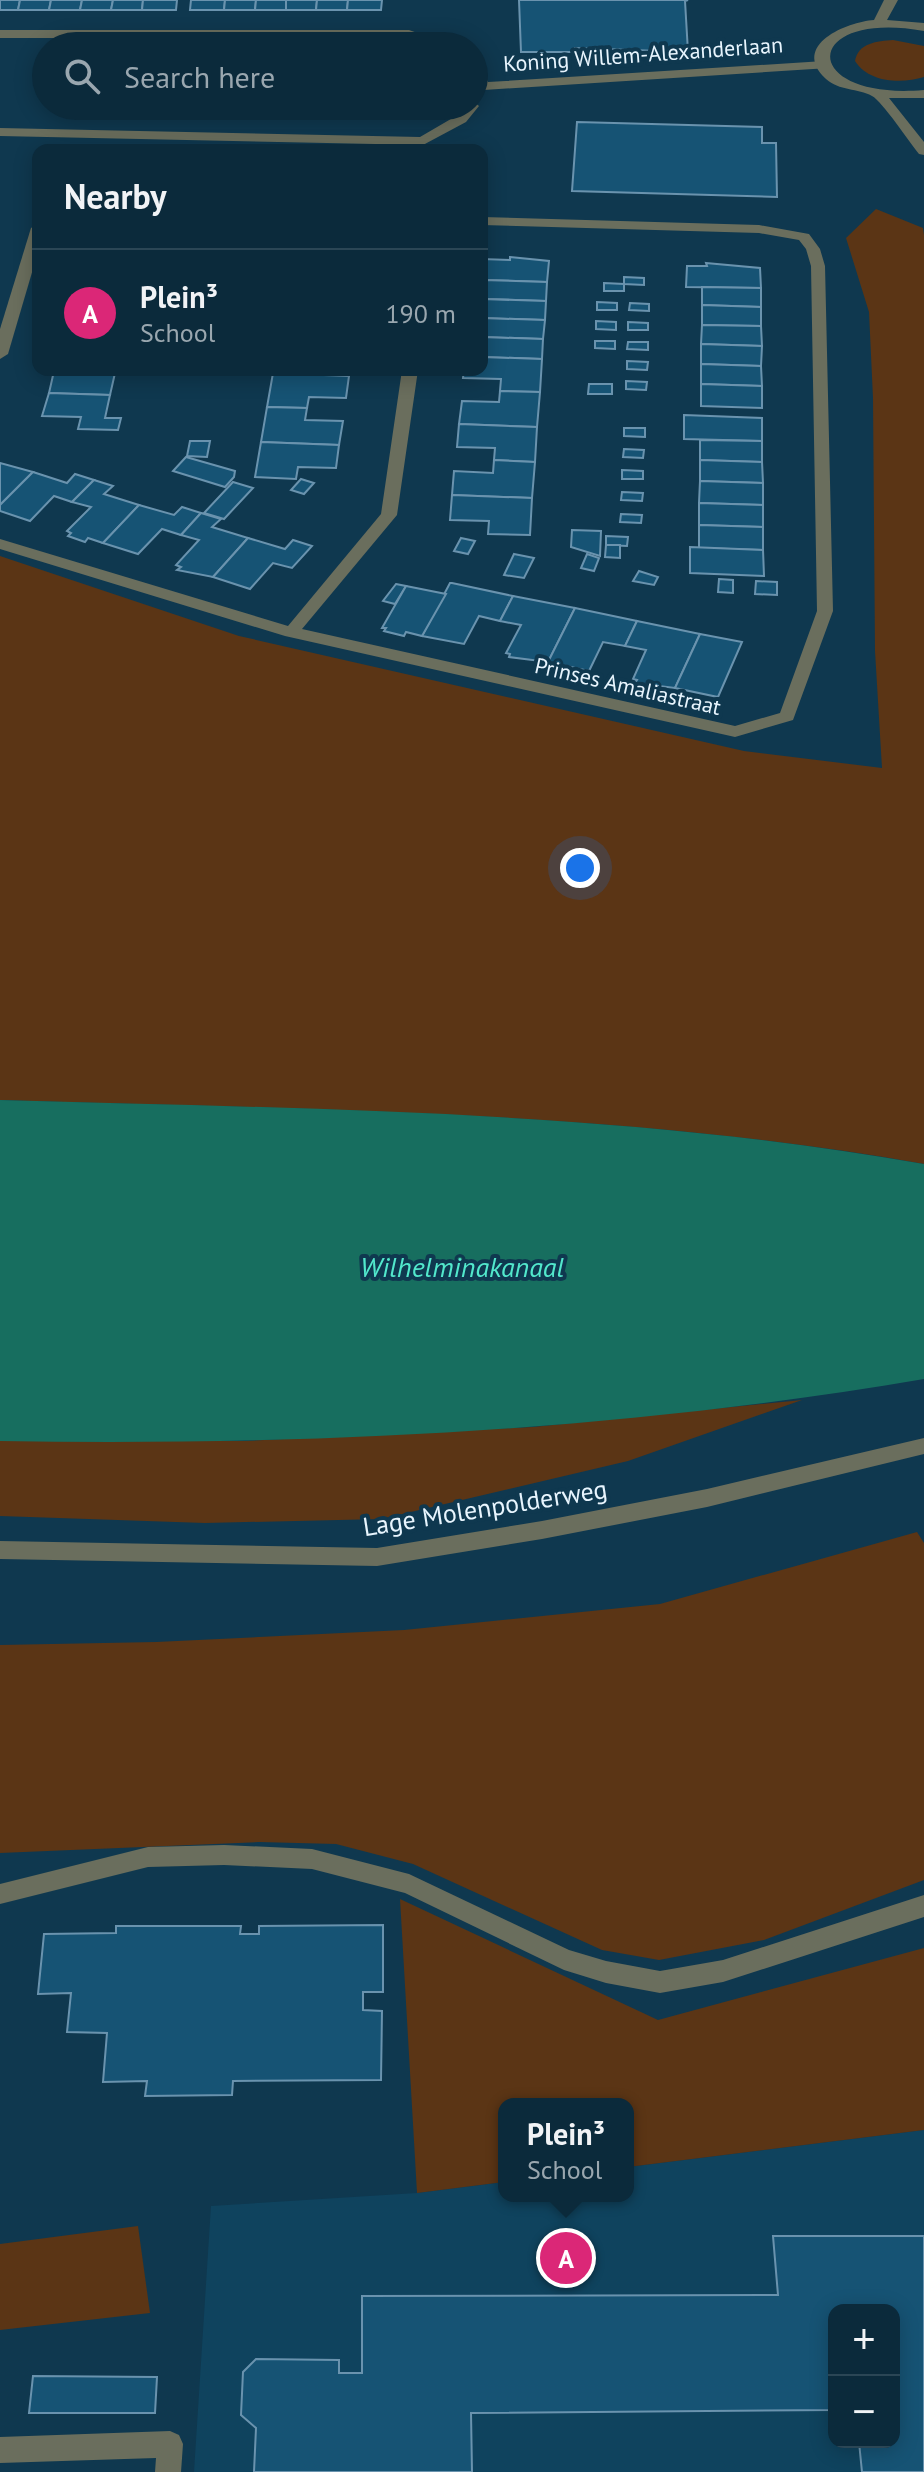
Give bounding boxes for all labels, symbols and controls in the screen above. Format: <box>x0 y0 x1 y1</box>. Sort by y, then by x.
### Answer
street label: Koning Willem-Alexanderlaan <box>502 30 784 78</box>
search box <box>32 32 488 120</box>
icon: search <box>60 54 104 98</box>
text: Search here <box>124 57 275 96</box>
text: Nearby <box>64 174 166 218</box>
text: Plein³ <box>140 277 218 316</box>
text: A <box>82 297 98 330</box>
text: 190 m <box>385 297 456 330</box>
text: School <box>140 316 215 349</box>
street label: Prinses Amaliastraat <box>532 651 724 721</box>
your location <box>560 848 600 888</box>
water label: Wilhelminakanaal <box>360 1248 564 1285</box>
street label: Lage Molenpolderweg <box>360 1472 609 1543</box>
popup <box>498 2098 634 2202</box>
text: Plein³ <box>527 2114 605 2153</box>
text: School <box>527 2153 602 2186</box>
pin: A <box>540 2228 592 2288</box>
map controls <box>828 2304 900 2448</box>
button: + <box>828 2304 900 2376</box>
button: − <box>828 2376 900 2448</box>

